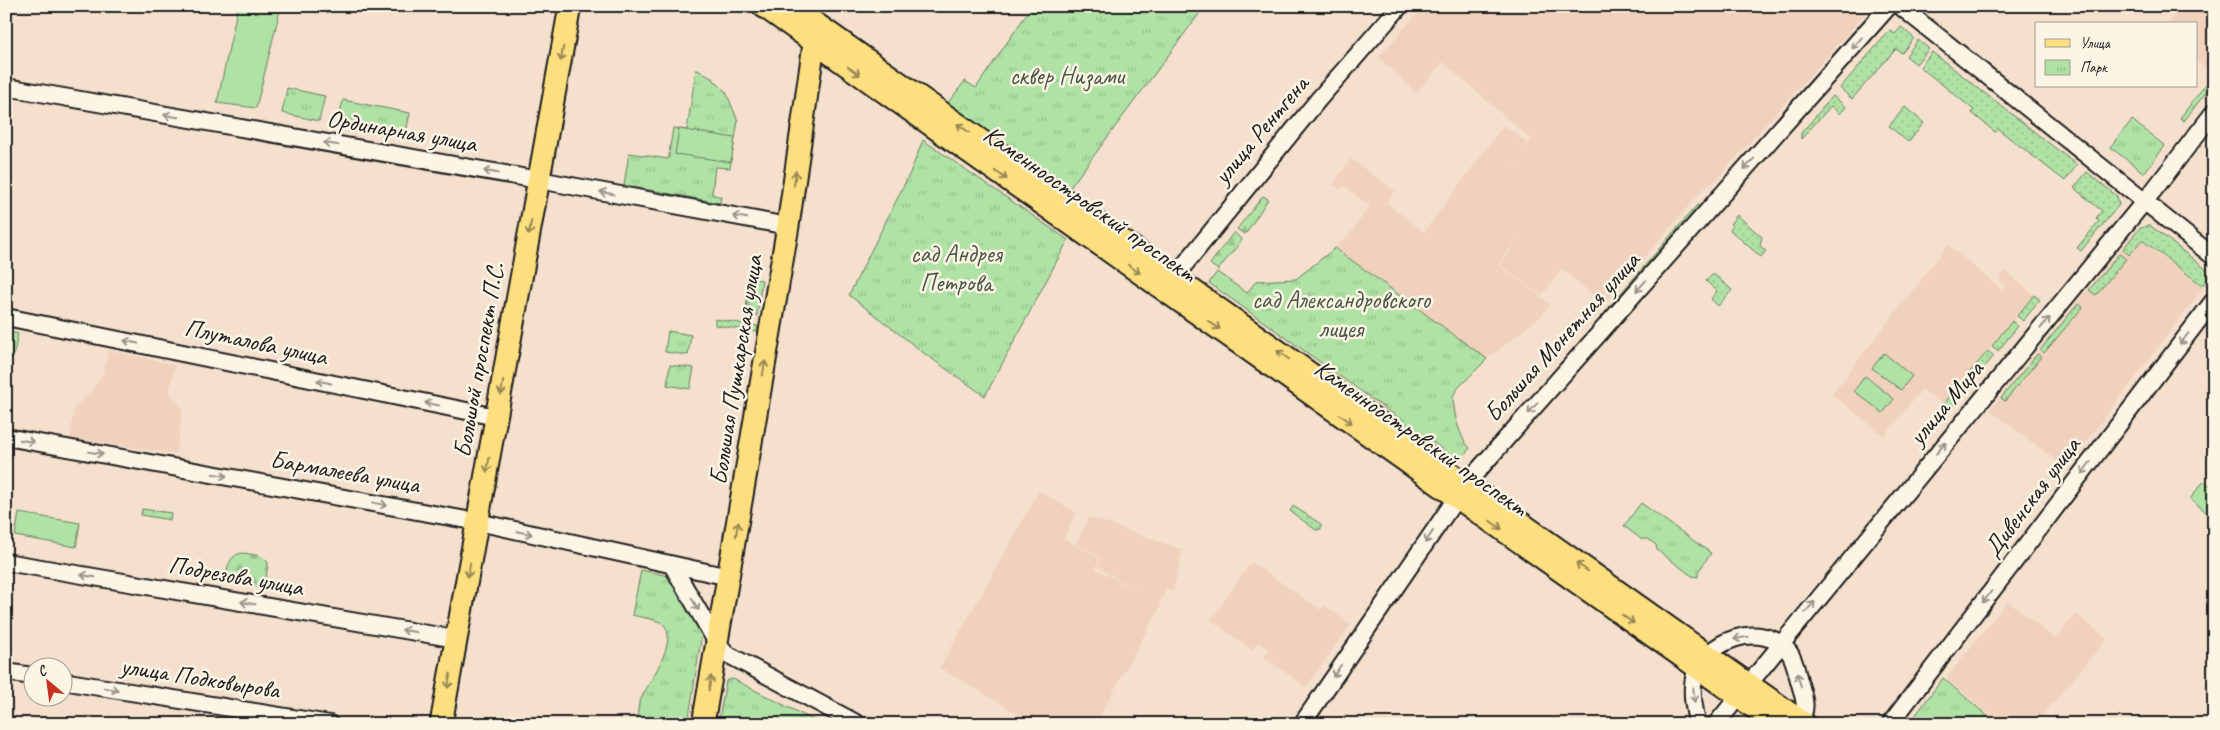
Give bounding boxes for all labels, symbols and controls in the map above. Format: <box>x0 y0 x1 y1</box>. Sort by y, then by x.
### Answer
legend <box>2035 22 2198 88</box>
text: Улица <box>2080 34 2111 53</box>
one-way arrow <box>1851 36 1862 49</box>
one-way arrow <box>556 46 566 62</box>
text: Парк <box>2080 58 2108 77</box>
park label: сквер Низами <box>1010 60 1126 92</box>
one-way arrow <box>847 66 861 76</box>
street label: улица Рентгена <box>1205 67 1317 192</box>
street label: Ординарная улица <box>325 102 481 160</box>
one-way arrow <box>163 111 179 121</box>
street label: Каменноостровский проспект <box>977 118 1204 290</box>
one-way arrow <box>956 123 970 133</box>
one-way arrow <box>323 138 339 148</box>
one-way arrow <box>1743 158 1755 171</box>
one-way arrow <box>483 166 499 176</box>
one-way arrow <box>790 170 800 186</box>
one-way arrow <box>994 170 1008 180</box>
one-way arrow <box>599 187 615 197</box>
one-way arrow <box>732 212 748 222</box>
one-way arrow <box>525 220 535 236</box>
park label: сад Андрея Петрова <box>911 238 1004 299</box>
street label: Большая Монетная улица <box>1477 244 1648 429</box>
street label: Большая Пушкарская улица <box>702 251 770 487</box>
street label: Большой проспект П.С. <box>446 260 512 460</box>
one-way arrow <box>1126 264 1140 274</box>
one-way arrow <box>1636 279 1647 292</box>
park label: сад Александровского лицея <box>1252 284 1431 345</box>
street label: Плуталова улица <box>182 311 332 373</box>
one-way arrow <box>2039 317 2050 330</box>
one-way arrow <box>1207 320 1221 330</box>
one-way arrow <box>2179 332 2189 346</box>
one-way arrow <box>124 337 140 347</box>
one-way arrow <box>1276 350 1290 360</box>
street label: Каменноостровский проспект <box>1308 352 1535 524</box>
street label: улица Мира <box>1900 353 1992 453</box>
one-way arrow <box>759 361 769 377</box>
one-way arrow <box>316 377 332 386</box>
one-way arrow <box>496 380 506 396</box>
one-way arrow <box>424 399 440 408</box>
one-way arrow <box>1527 401 1539 414</box>
one-way arrow <box>1339 414 1353 424</box>
street label: Дивенская улица <box>1976 429 2089 563</box>
one-way arrow <box>19 437 35 447</box>
one-way arrow <box>1936 442 1947 455</box>
street label: Бармалеева улица <box>268 443 424 501</box>
one-way arrow <box>88 449 104 459</box>
one-way arrow <box>482 457 492 473</box>
one-way arrow <box>2080 461 2091 474</box>
one-way arrow <box>211 471 227 481</box>
one-way arrow <box>371 500 387 509</box>
one-way arrow <box>1489 519 1502 530</box>
one-way arrow <box>733 521 743 537</box>
one-way arrow <box>517 528 533 538</box>
one-way arrow <box>1424 529 1434 543</box>
street label: Подрезова улица <box>166 548 308 604</box>
one-way arrow <box>464 562 474 578</box>
one-way arrow <box>1575 562 1589 572</box>
one-way arrow <box>81 570 97 580</box>
one-way arrow <box>1982 590 1992 604</box>
one-way arrow <box>690 596 700 611</box>
one-way arrow <box>241 598 257 608</box>
one-way arrow <box>1805 600 1816 613</box>
one-way arrow <box>1621 614 1635 624</box>
one-way arrow <box>401 625 417 635</box>
one-way arrow <box>1734 634 1750 644</box>
street label: улица Подковырова <box>116 649 284 707</box>
north arrow <box>22 658 72 708</box>
text: С <box>35 661 51 680</box>
one-way arrow <box>1332 664 1342 678</box>
one-way arrow <box>444 673 454 689</box>
one-way arrow <box>1793 673 1803 689</box>
one-way arrow <box>705 676 715 692</box>
one-way arrow <box>102 684 118 694</box>
one-way arrow <box>1689 687 1699 703</box>

